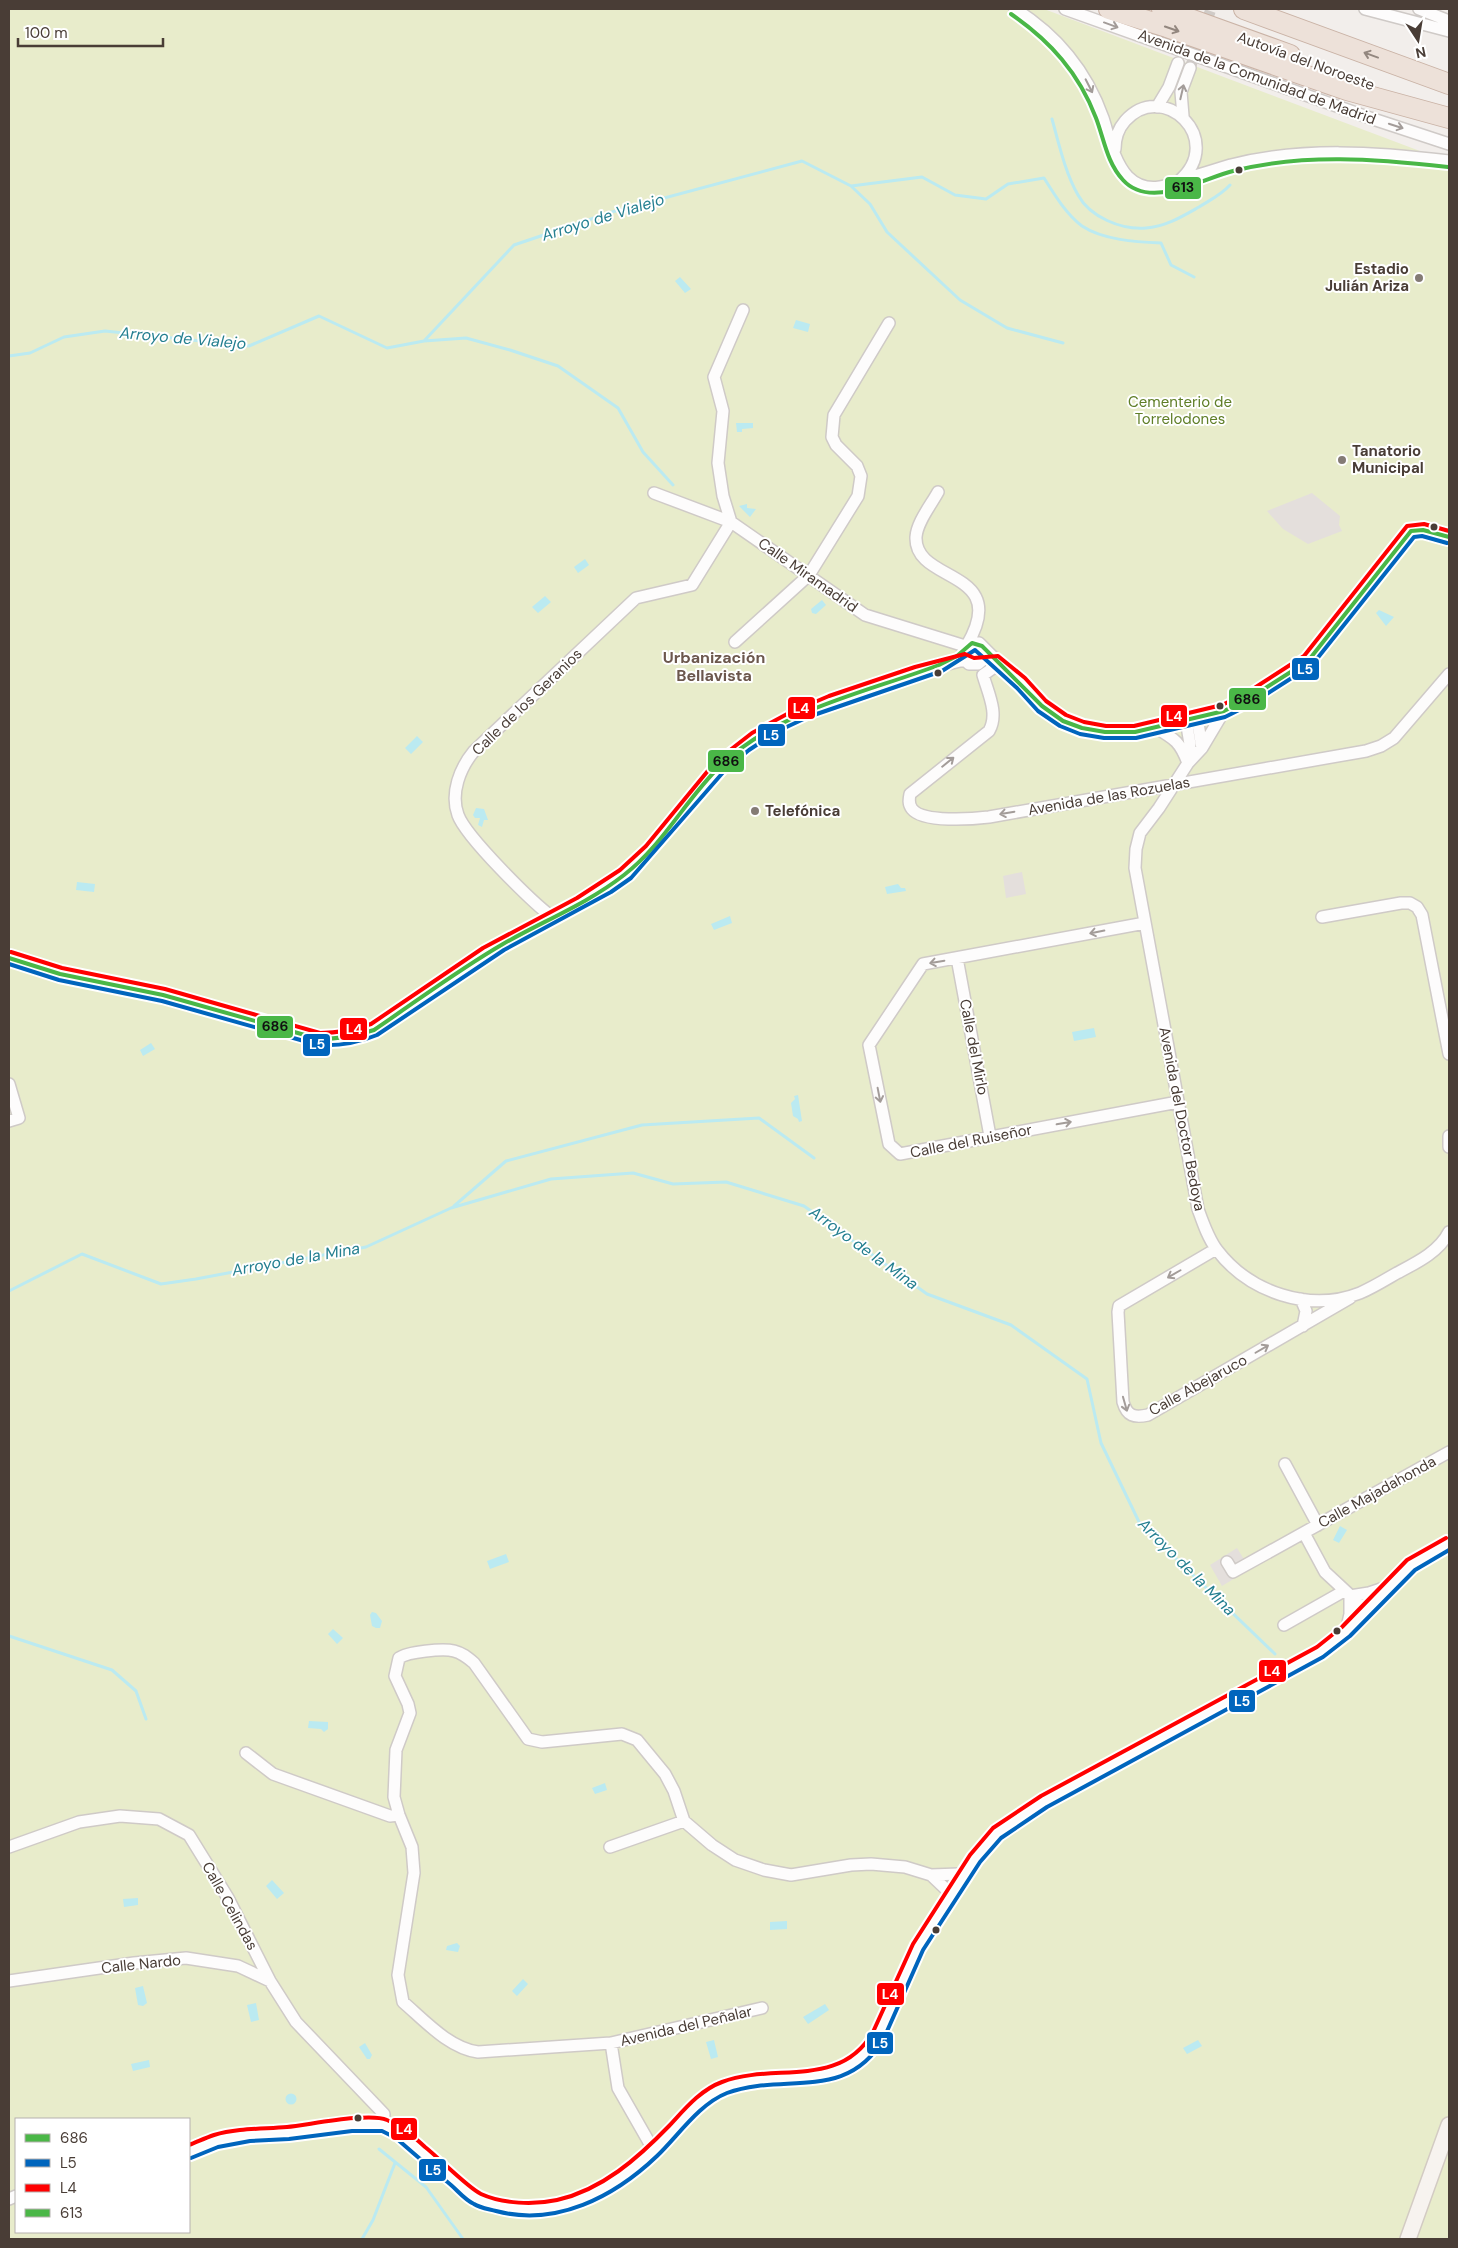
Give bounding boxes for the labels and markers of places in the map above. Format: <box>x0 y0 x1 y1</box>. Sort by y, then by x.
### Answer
unlabelled marker <box>1234 165 1244 175</box>
place label: Estadio Julián Ariza <box>1325 259 1409 296</box>
marker: Estadio Julián Ariza <box>1413 272 1425 284</box>
place label: Tanatorio Municipal <box>1352 441 1424 478</box>
marker: Tanatorio Municipal <box>1336 454 1348 466</box>
unlabelled marker <box>1429 522 1439 532</box>
unlabelled marker <box>933 668 943 678</box>
unlabelled marker <box>1215 701 1225 711</box>
place label: Telefónica <box>765 801 840 821</box>
marker: Telefónica <box>749 805 761 817</box>
unlabelled marker <box>1332 1626 1342 1636</box>
unlabelled marker <box>931 1925 941 1935</box>
unlabelled marker <box>353 2113 363 2123</box>

